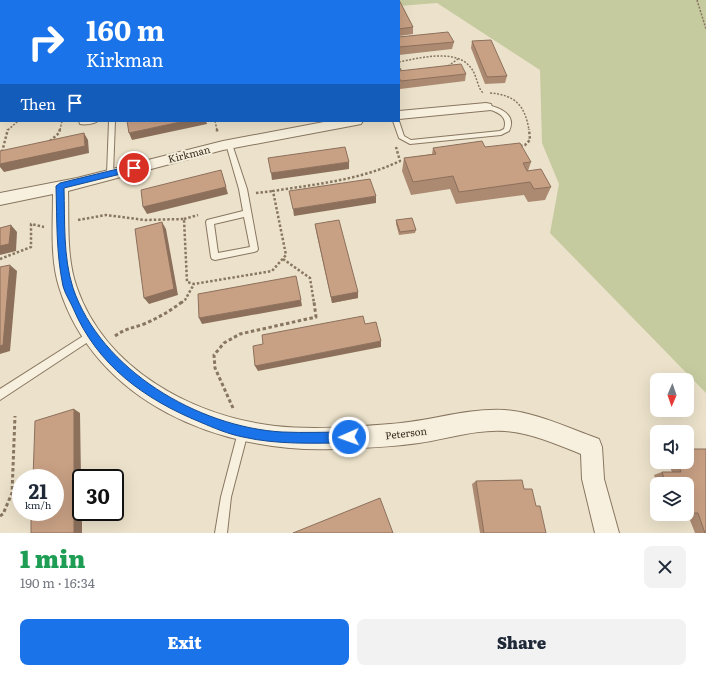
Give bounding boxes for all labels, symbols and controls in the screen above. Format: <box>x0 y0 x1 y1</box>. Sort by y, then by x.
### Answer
text: 160 m <box>86 8 165 50</box>
icon: right <box>20 16 72 68</box>
text: Kirkman <box>86 46 164 73</box>
text: Then <box>20 92 56 115</box>
icon: arrive <box>64 92 86 114</box>
street label: Kirkman <box>166 141 212 166</box>
pin <box>117 151 151 185</box>
icon: arrive <box>123 157 145 179</box>
north arrow <box>650 373 694 417</box>
map controls <box>650 373 694 521</box>
position arrow <box>328 416 370 458</box>
street label: Peterson <box>384 422 428 442</box>
button: sound <box>650 425 694 469</box>
speed limit sign: 30 <box>72 469 124 521</box>
text: 21 <box>28 475 48 505</box>
button: layers <box>650 477 694 521</box>
text: km/h <box>25 497 51 512</box>
text: 1 min <box>20 540 85 575</box>
button: close <box>644 546 686 588</box>
text: 190 m · 16:34 <box>20 573 95 592</box>
button: Exit <box>20 619 349 665</box>
button: Share <box>357 619 686 665</box>

